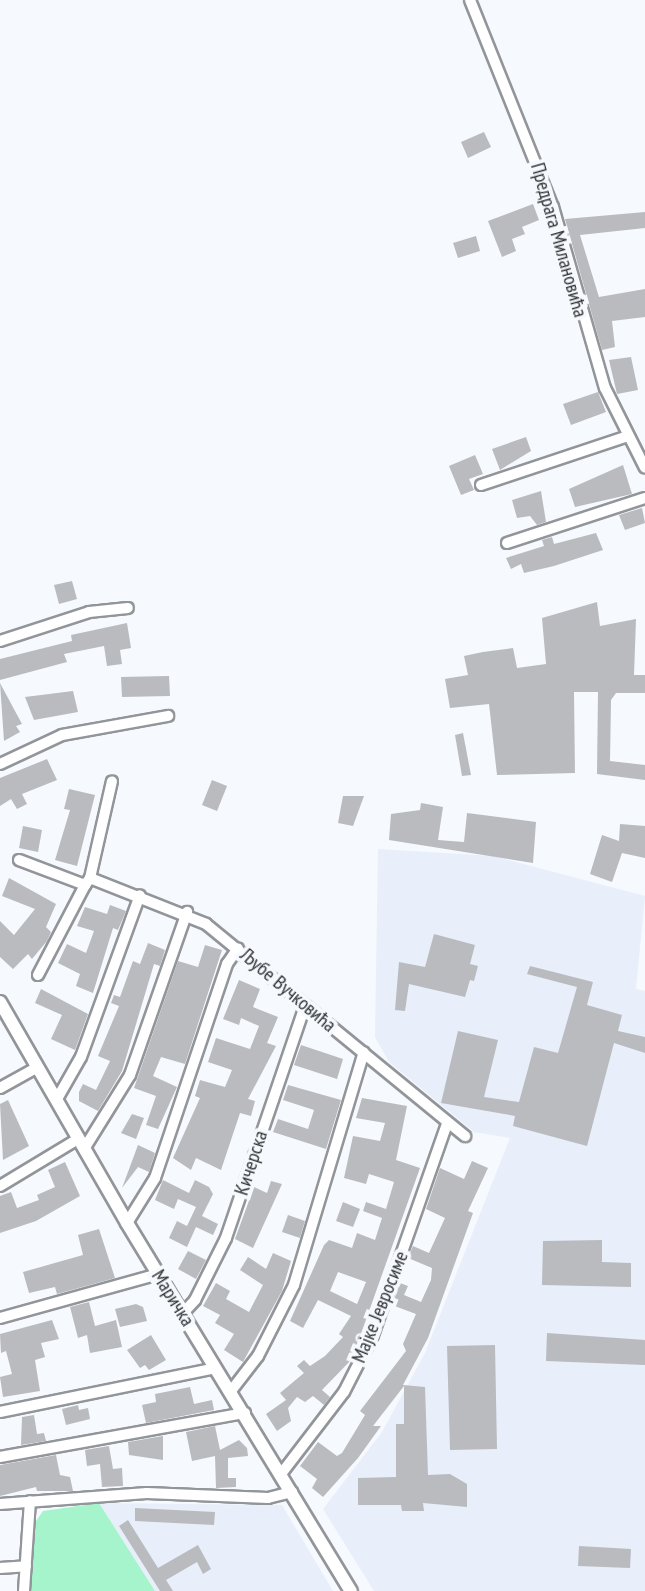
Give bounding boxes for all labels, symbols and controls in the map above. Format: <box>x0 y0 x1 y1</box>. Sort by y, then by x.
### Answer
street label: Предрага Милановића <box>525 160 593 320</box>
street label: Љубе Вучковића <box>235 943 341 1037</box>
street label: Кичерска <box>229 1128 273 1198</box>
street label: Мајке Јевросиме <box>347 1248 413 1366</box>
street label: Маричка <box>146 1265 200 1331</box>

